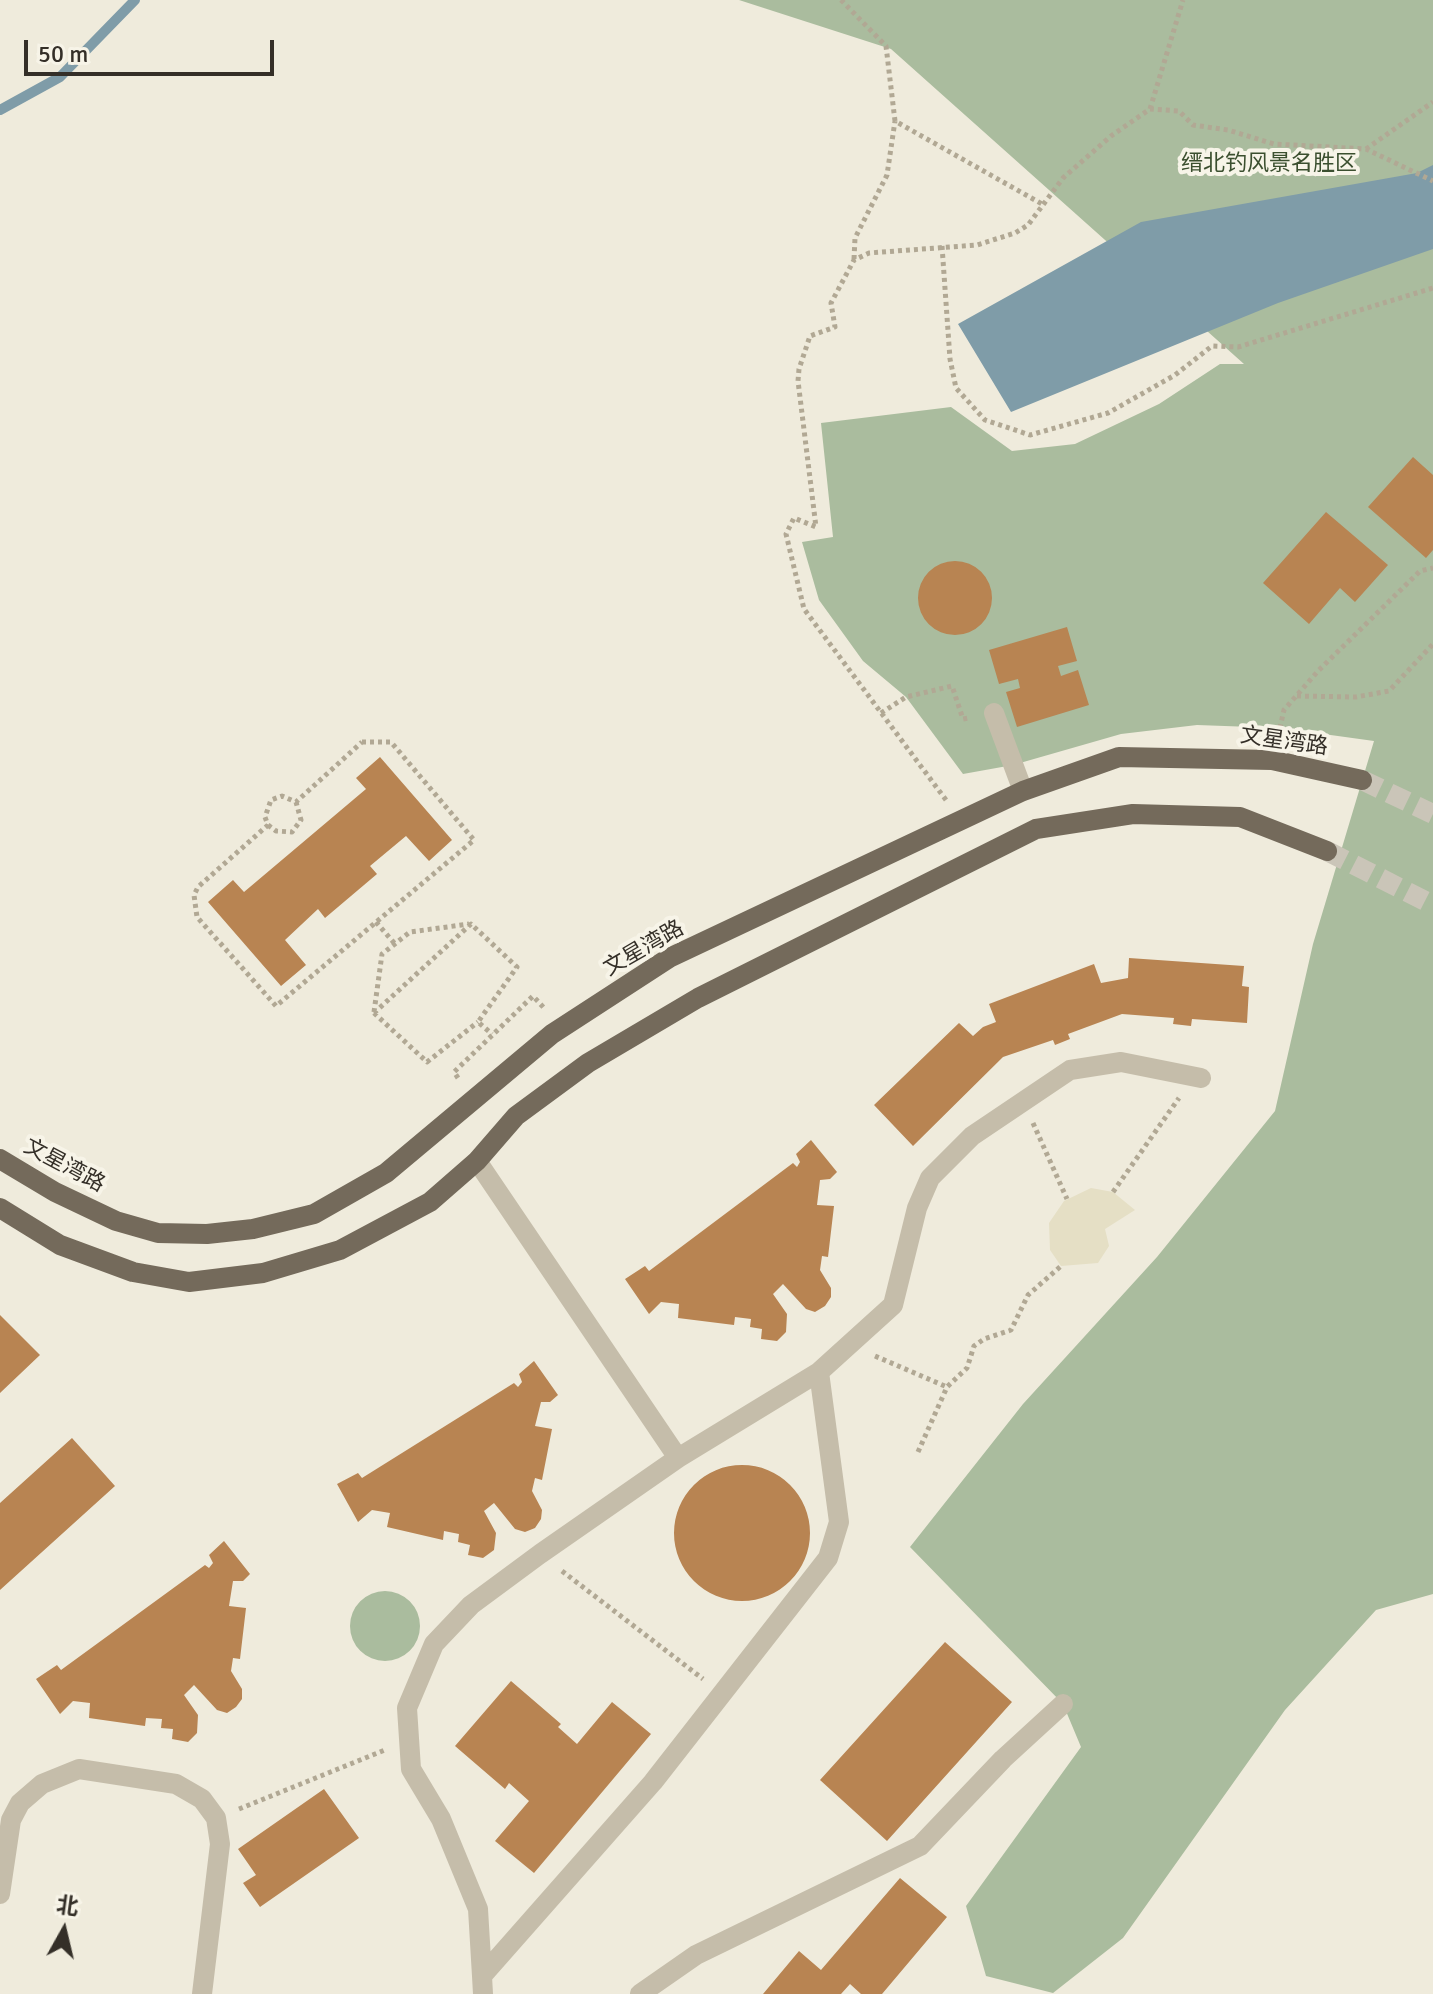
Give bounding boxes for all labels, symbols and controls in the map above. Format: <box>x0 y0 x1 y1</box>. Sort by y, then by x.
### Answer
scale bar <box>28 24 278 74</box>
text: 50 m <box>38 39 88 69</box>
park label: 缙北钓风景名胜区 <box>1181 151 1357 177</box>
street label: 文星湾路 <box>1239 723 1329 761</box>
street label: 文星湾路 <box>599 916 689 982</box>
street label: 文星湾路 <box>19 1134 109 1198</box>
north arrow <box>24 1890 104 1970</box>
text: 北 <box>55 1891 80 1921</box>

